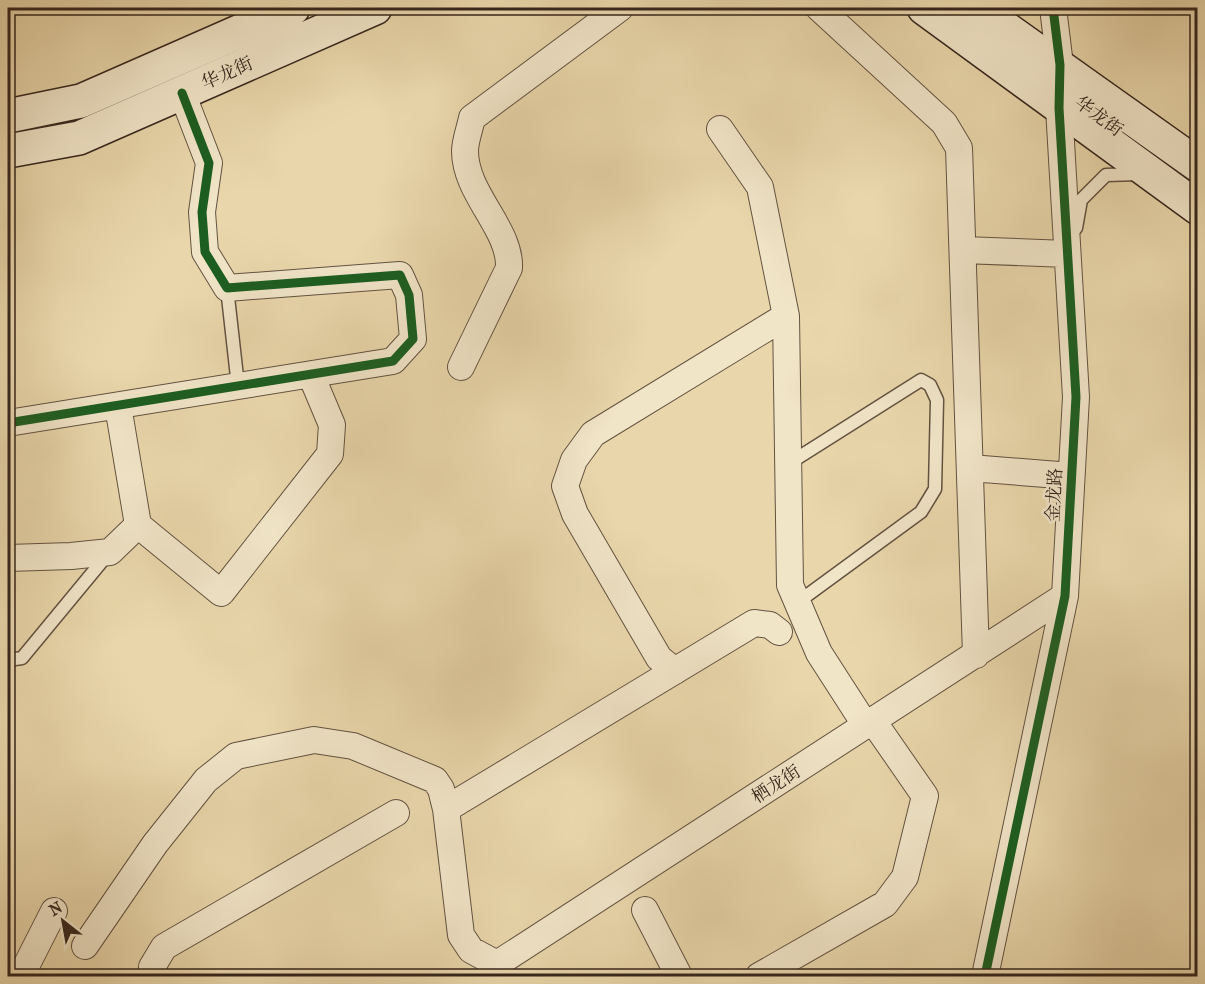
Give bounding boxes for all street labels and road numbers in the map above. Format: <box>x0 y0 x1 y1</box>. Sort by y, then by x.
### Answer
street label: 华龙街 <box>198 53 256 94</box>
street label: 华龙街 <box>1071 92 1127 141</box>
street label: 金龙路 <box>1043 468 1066 523</box>
street label: 栖龙街 <box>748 761 805 808</box>

